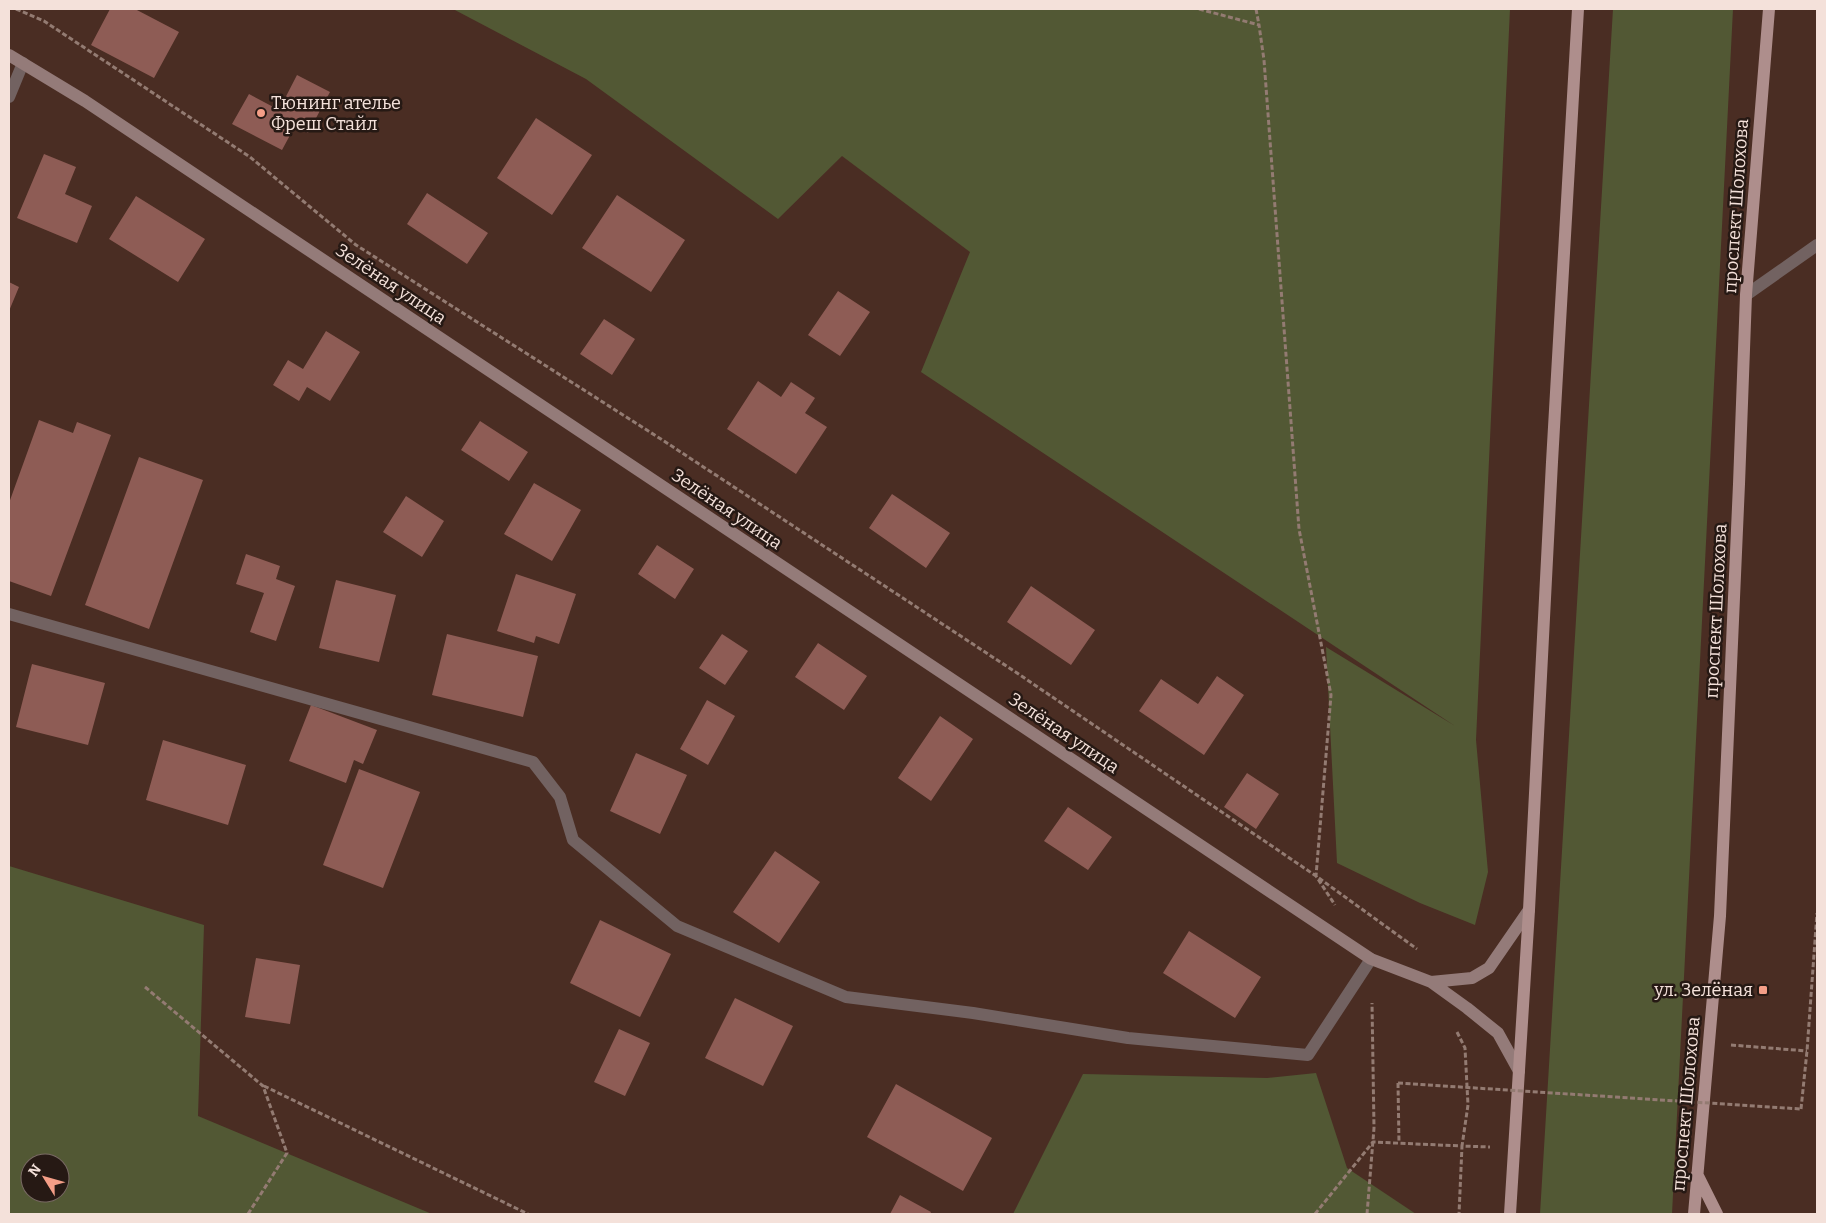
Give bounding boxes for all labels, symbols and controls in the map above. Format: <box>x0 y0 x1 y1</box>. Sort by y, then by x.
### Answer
place label: Тюнинг ателье Фреш Стайл <box>271 92 401 135</box>
marker: Тюнинг ателье Фреш Стайл <box>255 107 267 119</box>
street label: проспект Шолохова <box>1719 118 1753 294</box>
street label: Зелёная улица <box>332 239 451 329</box>
street label: Зелёная улица <box>668 464 787 554</box>
street label: проспект Шолохова <box>1700 523 1732 699</box>
street label: Зелёная улица <box>1005 688 1124 778</box>
place label: ул. Зелёная <box>1653 979 1753 1001</box>
marker: ул. Зелёная <box>1757 984 1769 996</box>
street label: проспект Шолохова <box>1667 1016 1705 1192</box>
north arrow <box>20 1153 70 1203</box>
text: N <box>25 1161 45 1180</box>

